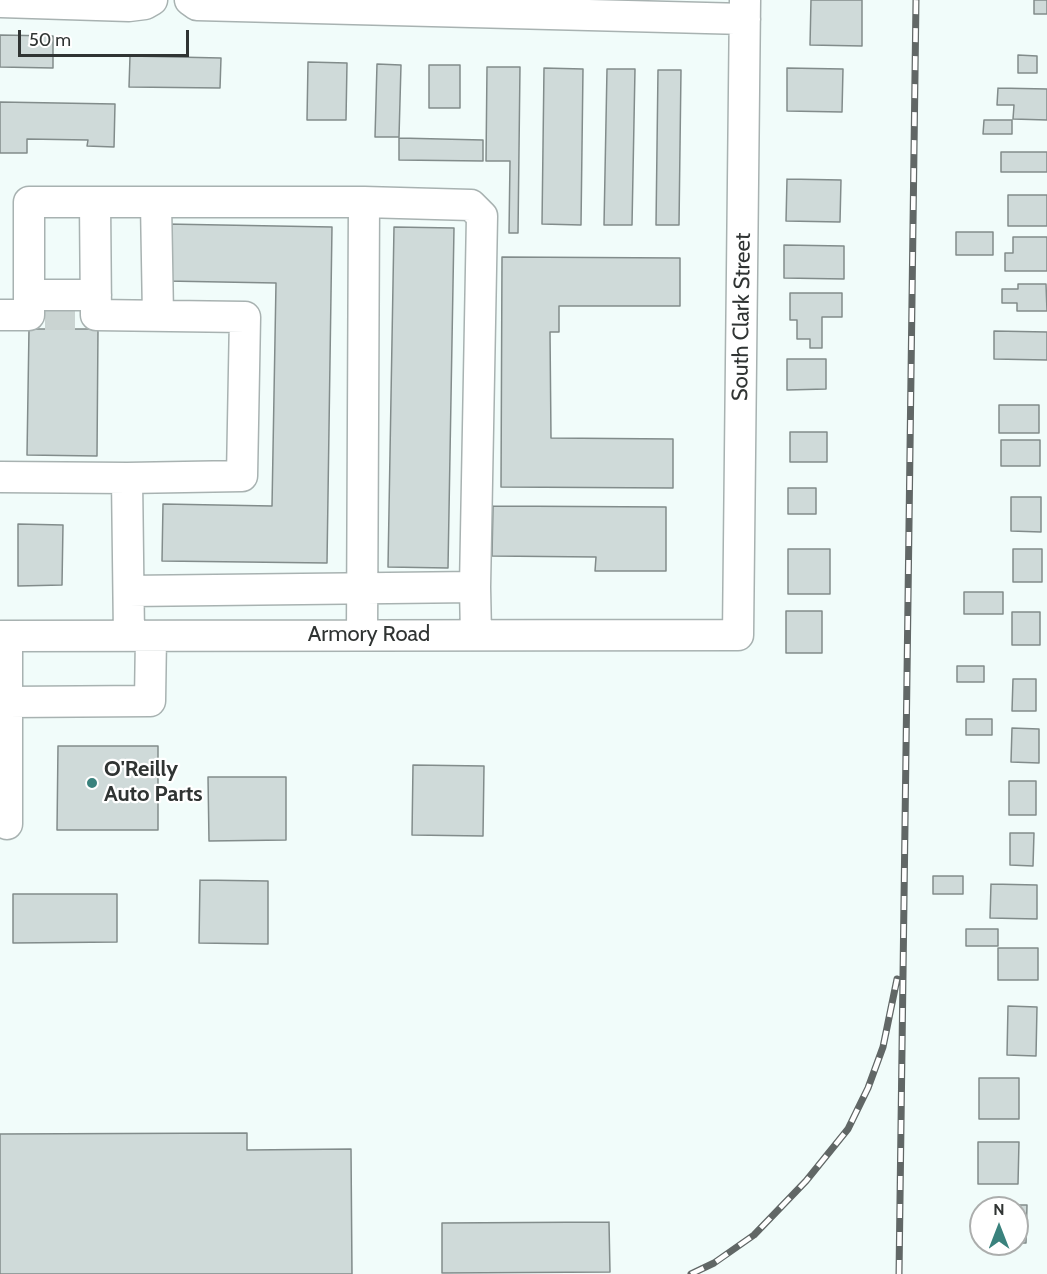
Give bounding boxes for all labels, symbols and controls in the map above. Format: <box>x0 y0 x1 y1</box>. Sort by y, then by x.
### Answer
scale bar <box>21 18 192 56</box>
text: 50 m <box>29 29 71 51</box>
street label: South Clark Street <box>727 233 757 401</box>
street label: Armory Road <box>308 622 430 648</box>
place label: O'Reilly Auto Parts <box>104 757 203 808</box>
marker: O'Reilly Auto Parts <box>85 776 99 790</box>
north arrow <box>969 1196 1029 1256</box>
text: N <box>993 1200 1005 1219</box>

